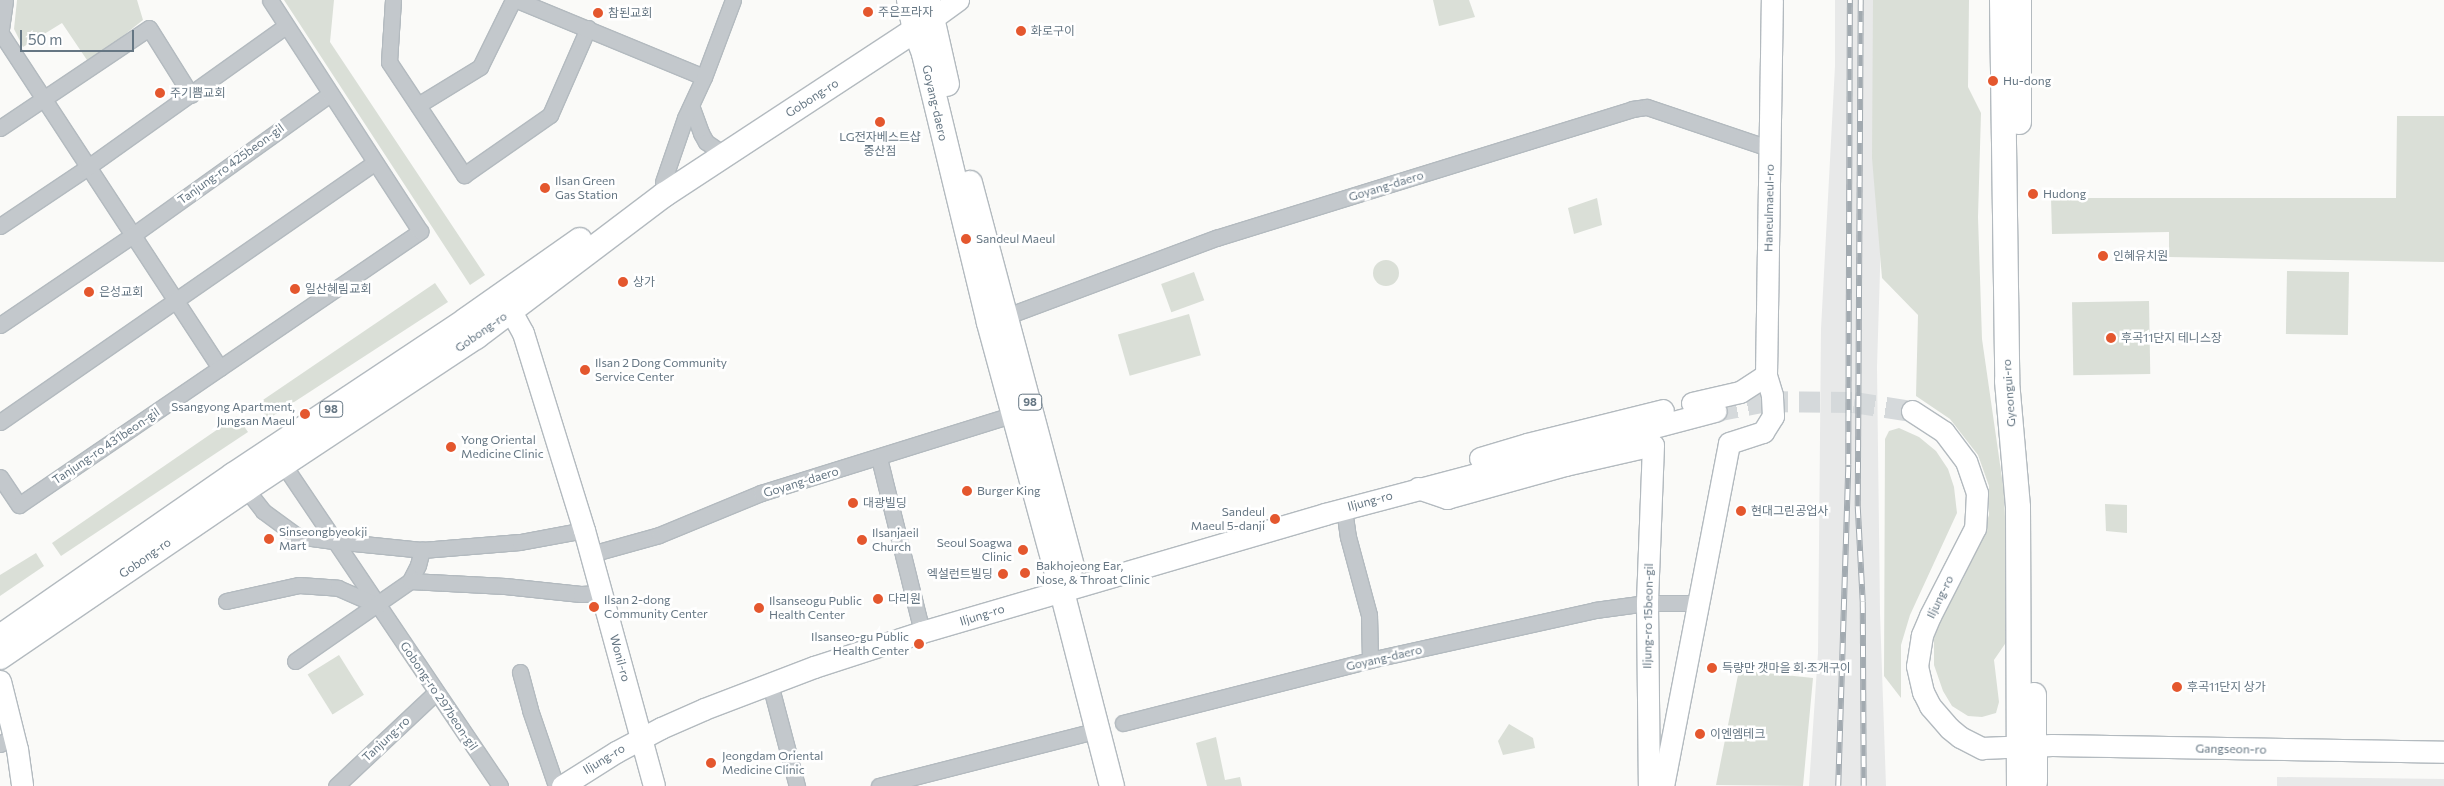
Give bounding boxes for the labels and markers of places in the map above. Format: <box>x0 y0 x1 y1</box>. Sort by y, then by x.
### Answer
place label: 주은프라자 <box>878 5 933 19</box>
place label: 참된교회 <box>608 6 652 20</box>
marker: 주은프라자 <box>862 6 874 18</box>
marker: 참된교회 <box>592 7 604 19</box>
place label: 화로구이 <box>1031 24 1075 38</box>
marker: 화로구이 <box>1015 25 1027 37</box>
place label: Hu-dong <box>2003 74 2051 88</box>
marker: Hu-dong <box>1987 75 1999 87</box>
place label: 주기쁨교회 <box>170 86 225 100</box>
marker: 주기쁨교회 <box>154 87 166 99</box>
marker: LG전자베스트샵 중산점 <box>874 116 886 128</box>
place label: LG전자베스트샵 중산점 <box>839 130 921 158</box>
place label: Ilsan Green Gas Station <box>555 174 618 202</box>
marker: Ilsan Green Gas Station <box>539 182 551 194</box>
place label: Hudong <box>2043 187 2086 201</box>
marker: Hudong <box>2027 188 2039 200</box>
place label: Sandeul Maeul <box>976 232 1055 246</box>
marker: Sandeul Maeul <box>960 233 972 245</box>
place label: 인혜유치원 <box>2113 249 2168 263</box>
marker: 인혜유치원 <box>2097 250 2109 262</box>
place label: 상가 <box>633 275 655 289</box>
marker: 상가 <box>617 276 629 288</box>
place label: 일산혜림교회 <box>305 282 371 296</box>
marker: 일산혜림교회 <box>289 283 301 295</box>
place label: 은성교회 <box>99 285 143 299</box>
marker: 은성교회 <box>83 286 95 298</box>
place label: 후곡11단지 테니스장 <box>2121 331 2222 345</box>
marker: 후곡11단지 테니스장 <box>2105 332 2117 344</box>
place label: Ilsan 2 Dong Community Service Center <box>595 356 727 384</box>
marker: Ilsan 2 Dong Community Service Center <box>579 364 591 376</box>
place label: Ssangyong Apartment, Jungsan Maeul <box>171 400 295 428</box>
marker: Ssangyong Apartment, Jungsan Maeul <box>299 408 311 420</box>
place label: Yong Oriental Medicine Clinic <box>461 433 544 461</box>
marker: Yong Oriental Medicine Clinic <box>445 441 457 453</box>
place label: Burger King <box>977 484 1041 498</box>
marker: Burger King <box>961 485 973 497</box>
place label: 대광빌딩 <box>863 496 907 510</box>
marker: 대광빌딩 <box>847 497 859 509</box>
place label: 현대그린공업사 <box>1751 504 1828 518</box>
place label: Sandeul Maeul 5-danji <box>1191 505 1265 533</box>
marker: 현대그린공업사 <box>1735 505 1747 517</box>
marker: Sandeul Maeul 5-danji <box>1269 513 1281 525</box>
place label: Sinseongbyeokji Mart <box>279 525 367 553</box>
place label: Ilsanjaeil Church <box>872 526 919 554</box>
marker: Sinseongbyeokji Mart <box>263 533 275 545</box>
marker: Ilsanjaeil Church <box>856 534 868 546</box>
place label: Seoul Soagwa Clinic <box>937 536 1012 564</box>
marker: Seoul Soagwa Clinic <box>1016 543 1030 557</box>
place label: Bakhojeong Ear, Nose, & Throat Clinic <box>1036 559 1150 587</box>
marker: Bakhojeong Ear, Nose, & Throat Clinic <box>1018 566 1032 580</box>
place label: 엑설런트빌딩 <box>927 567 993 581</box>
marker: 엑설런트빌딩 <box>997 568 1009 580</box>
place label: 다리원 <box>888 592 921 606</box>
place label: Ilsan 2-dong Community Center <box>604 593 708 621</box>
marker: 다리원 <box>872 593 884 605</box>
place label: Ilsanseogu Public Health Center <box>769 594 862 622</box>
marker: Ilsan 2-dong Community Center <box>588 601 600 613</box>
marker: Ilsanseogu Public Health Center <box>753 602 765 614</box>
place label: Ilsanseo-gu Public Health Center <box>811 630 909 658</box>
marker: Ilsanseo-gu Public Health Center <box>913 638 925 650</box>
place label: 득량만 갯마을 회·조개구이 <box>1722 661 1851 675</box>
marker: 득량만 갯마을 회·조개구이 <box>1706 662 1718 674</box>
place label: 후곡11단지 상가 <box>2187 680 2266 694</box>
marker: 후곡11단지 상가 <box>2171 681 2183 693</box>
place label: 이엔엠테크 <box>1710 727 1765 741</box>
marker: 이엔엠테크 <box>1694 728 1706 740</box>
place label: Jeongdam Oriental Medicine Clinic <box>722 749 823 777</box>
marker: Jeongdam Oriental Medicine Clinic <box>704 756 718 770</box>

